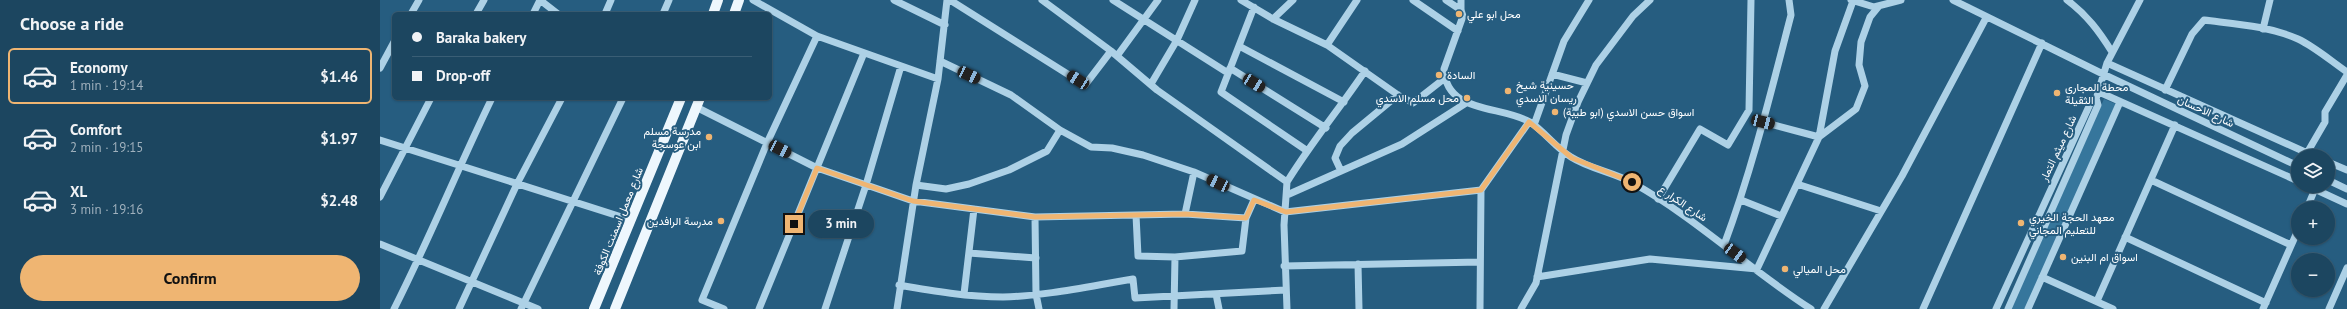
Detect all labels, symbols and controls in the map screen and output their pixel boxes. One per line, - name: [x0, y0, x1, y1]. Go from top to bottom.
- place label: محل ابو علي: [1467, 7, 1521, 24]
- marker: محل ابو علي: [1454, 9, 1464, 19]
- text: Choose a ride: [20, 12, 124, 35]
- text: Baraka bakery: [436, 28, 526, 47]
- icon: car: [22, 58, 58, 94]
- text: Economy: [70, 58, 128, 77]
- car: [956, 64, 982, 86]
- text: Drop-off: [436, 66, 490, 85]
- text: $1.46: [320, 67, 358, 86]
- car: [1065, 68, 1091, 92]
- place label: السادة: [1447, 68, 1475, 82]
- marker: السادة: [1434, 70, 1444, 80]
- car: [1241, 72, 1267, 94]
- text: 1 min · 19:14: [70, 77, 143, 94]
- place label: حسينية شيخ ريسان الاسدي: [1516, 78, 1577, 108]
- place label: محطة المجاري الثقيلة: [2065, 80, 2128, 107]
- marker: حسينية شيخ ريسان الاسدي: [1503, 86, 1513, 96]
- marker: محطة المجاري الثقيلة: [2052, 88, 2062, 98]
- place label: محل مسلم الاسدي: [1376, 91, 1459, 108]
- street label: شارع الاحسان: [2175, 92, 2237, 131]
- marker: محل مسلم الاسدي: [1462, 93, 1472, 103]
- place label: اسواق حسن الاسدي (ابو طيبة): [1563, 105, 1694, 122]
- marker: اسواق حسن الاسدي (ابو طيبة): [1550, 107, 1560, 117]
- street label: شارع ميثم التمار: [2036, 112, 2080, 185]
- car: [1750, 113, 1776, 131]
- icon: car: [22, 120, 58, 156]
- text: Comfort: [70, 120, 122, 139]
- place label: مدرسة مسلم ابن عوسجة: [643, 124, 701, 151]
- text: $1.97: [320, 129, 358, 148]
- marker: مدرسة مسلم ابن عوسجة: [704, 132, 714, 142]
- car: [767, 138, 793, 160]
- text: 2 min · 19:15: [70, 139, 143, 156]
- map controls: [2291, 149, 2335, 297]
- button: layers: [2291, 149, 2335, 193]
- street label: شارع معمل اسمنت الكوفة: [590, 165, 647, 277]
- car: [1205, 172, 1231, 194]
- route start: [1623, 173, 1641, 191]
- icon: car: [22, 182, 58, 218]
- text: XL: [70, 182, 87, 201]
- street label: شارع الكرار ع: [1655, 182, 1710, 225]
- text: $2.48: [320, 191, 358, 210]
- text: 3 min · 19:16: [70, 201, 143, 218]
- button: +: [2291, 201, 2335, 245]
- callout: 3 min: [808, 210, 874, 238]
- place label: معهد الحجة الخيري للتعليم المجاني: [2029, 210, 2115, 240]
- place label: مدرسة الرافدين: [647, 214, 713, 228]
- route end: [785, 215, 803, 233]
- text: 3 min: [825, 215, 857, 232]
- marker: مدرسة الرافدين: [716, 216, 726, 226]
- marker: معهد الحجة الخيري للتعليم المجاني: [2016, 218, 2026, 228]
- car: [1722, 241, 1748, 265]
- place label: اسواق ام البنين: [2071, 250, 2138, 265]
- marker: اسواق ام البنين: [2058, 252, 2068, 262]
- button: −: [2291, 253, 2335, 297]
- button: Confirm: [20, 255, 360, 301]
- place label: محل الميالي: [1793, 262, 1846, 279]
- marker: محل الميالي: [1780, 264, 1790, 274]

